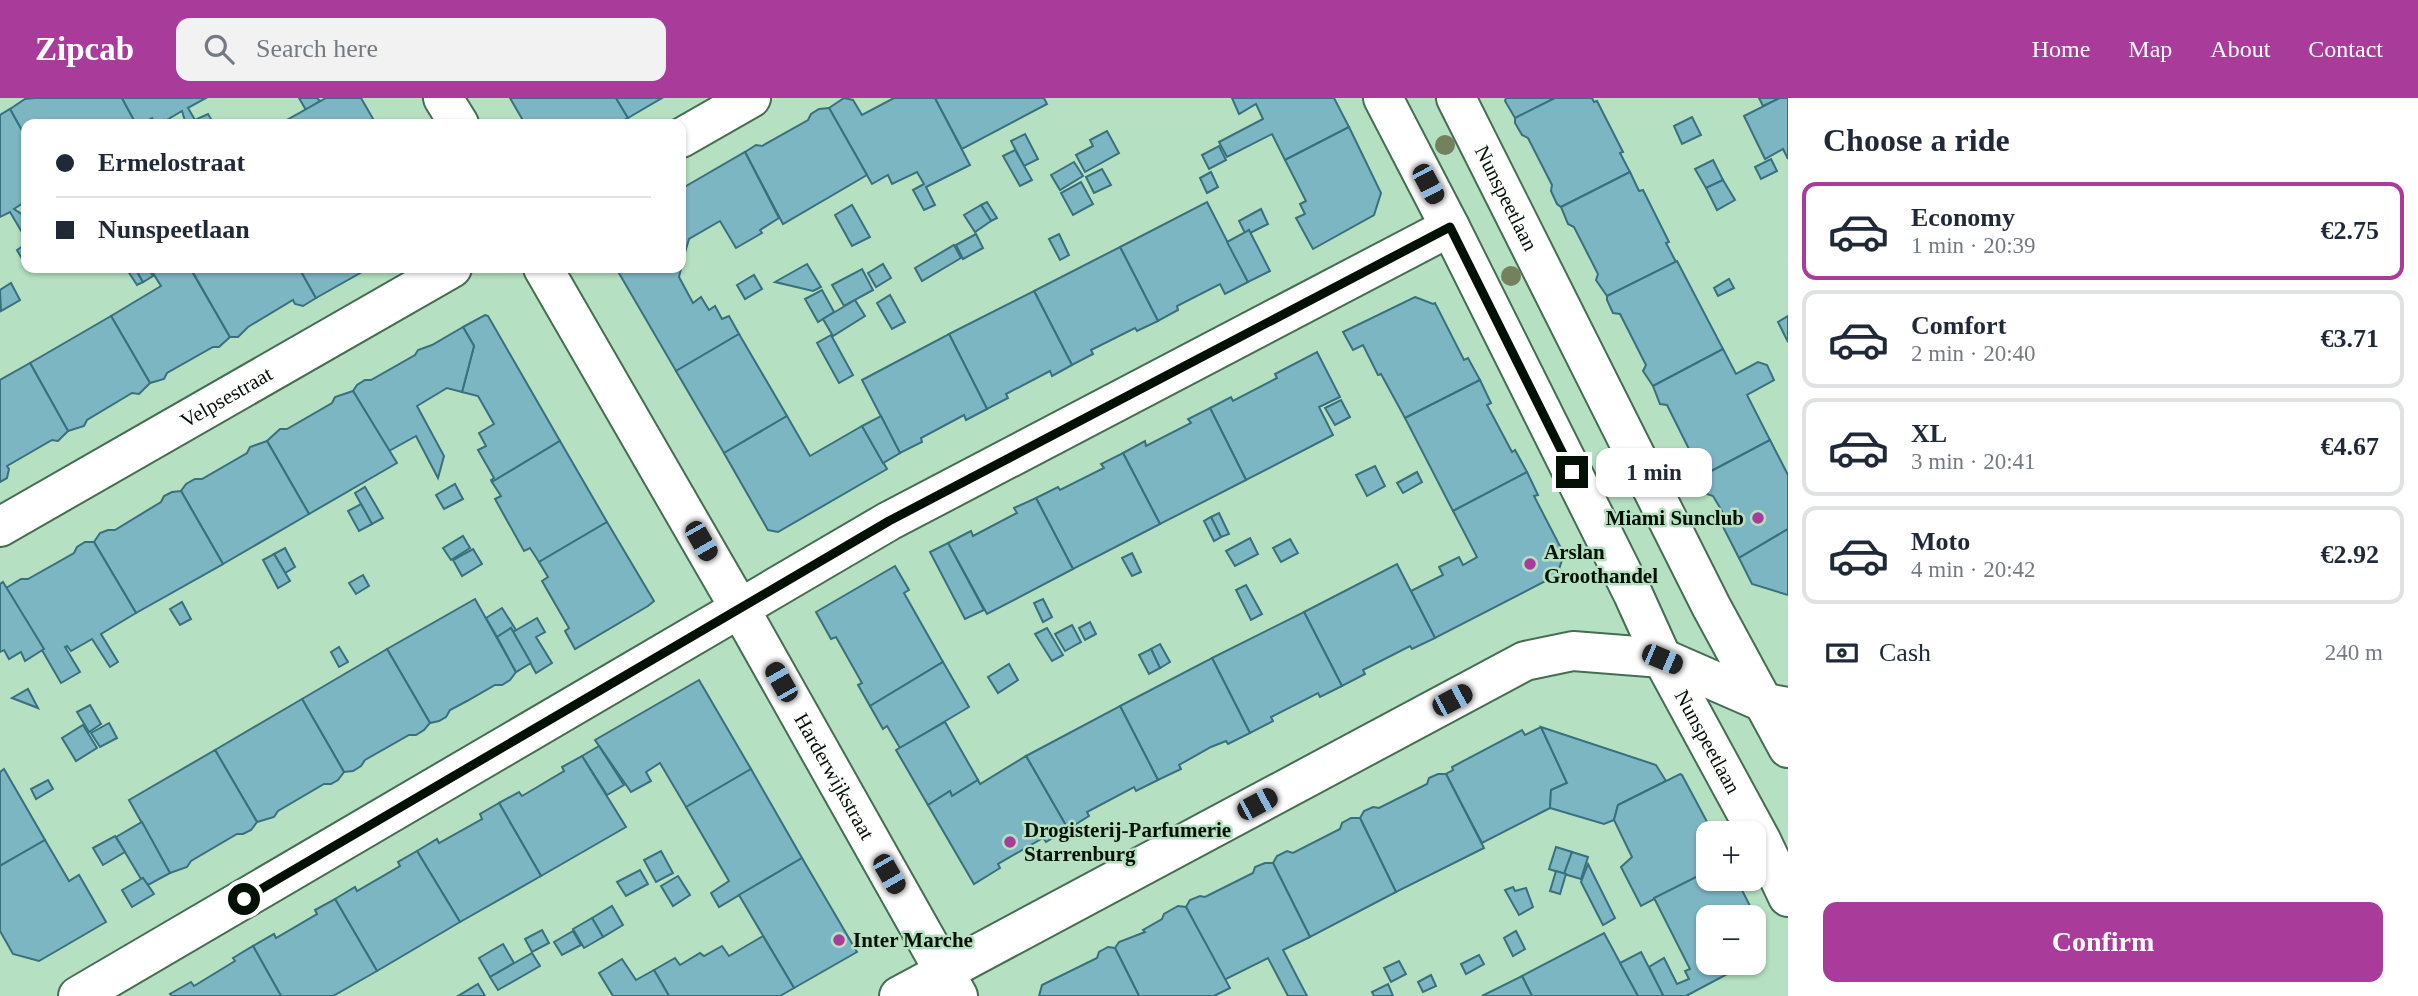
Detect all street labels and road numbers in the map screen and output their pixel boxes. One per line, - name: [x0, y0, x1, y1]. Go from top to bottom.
- street label: Nunspeetlaan: [1470, 142, 1543, 255]
- street label: Velpsestraat: [176, 362, 277, 433]
- street label: Nunspeetlaan: [1670, 686, 1746, 798]
- street label: Harderwijkstraat: [789, 709, 880, 844]

